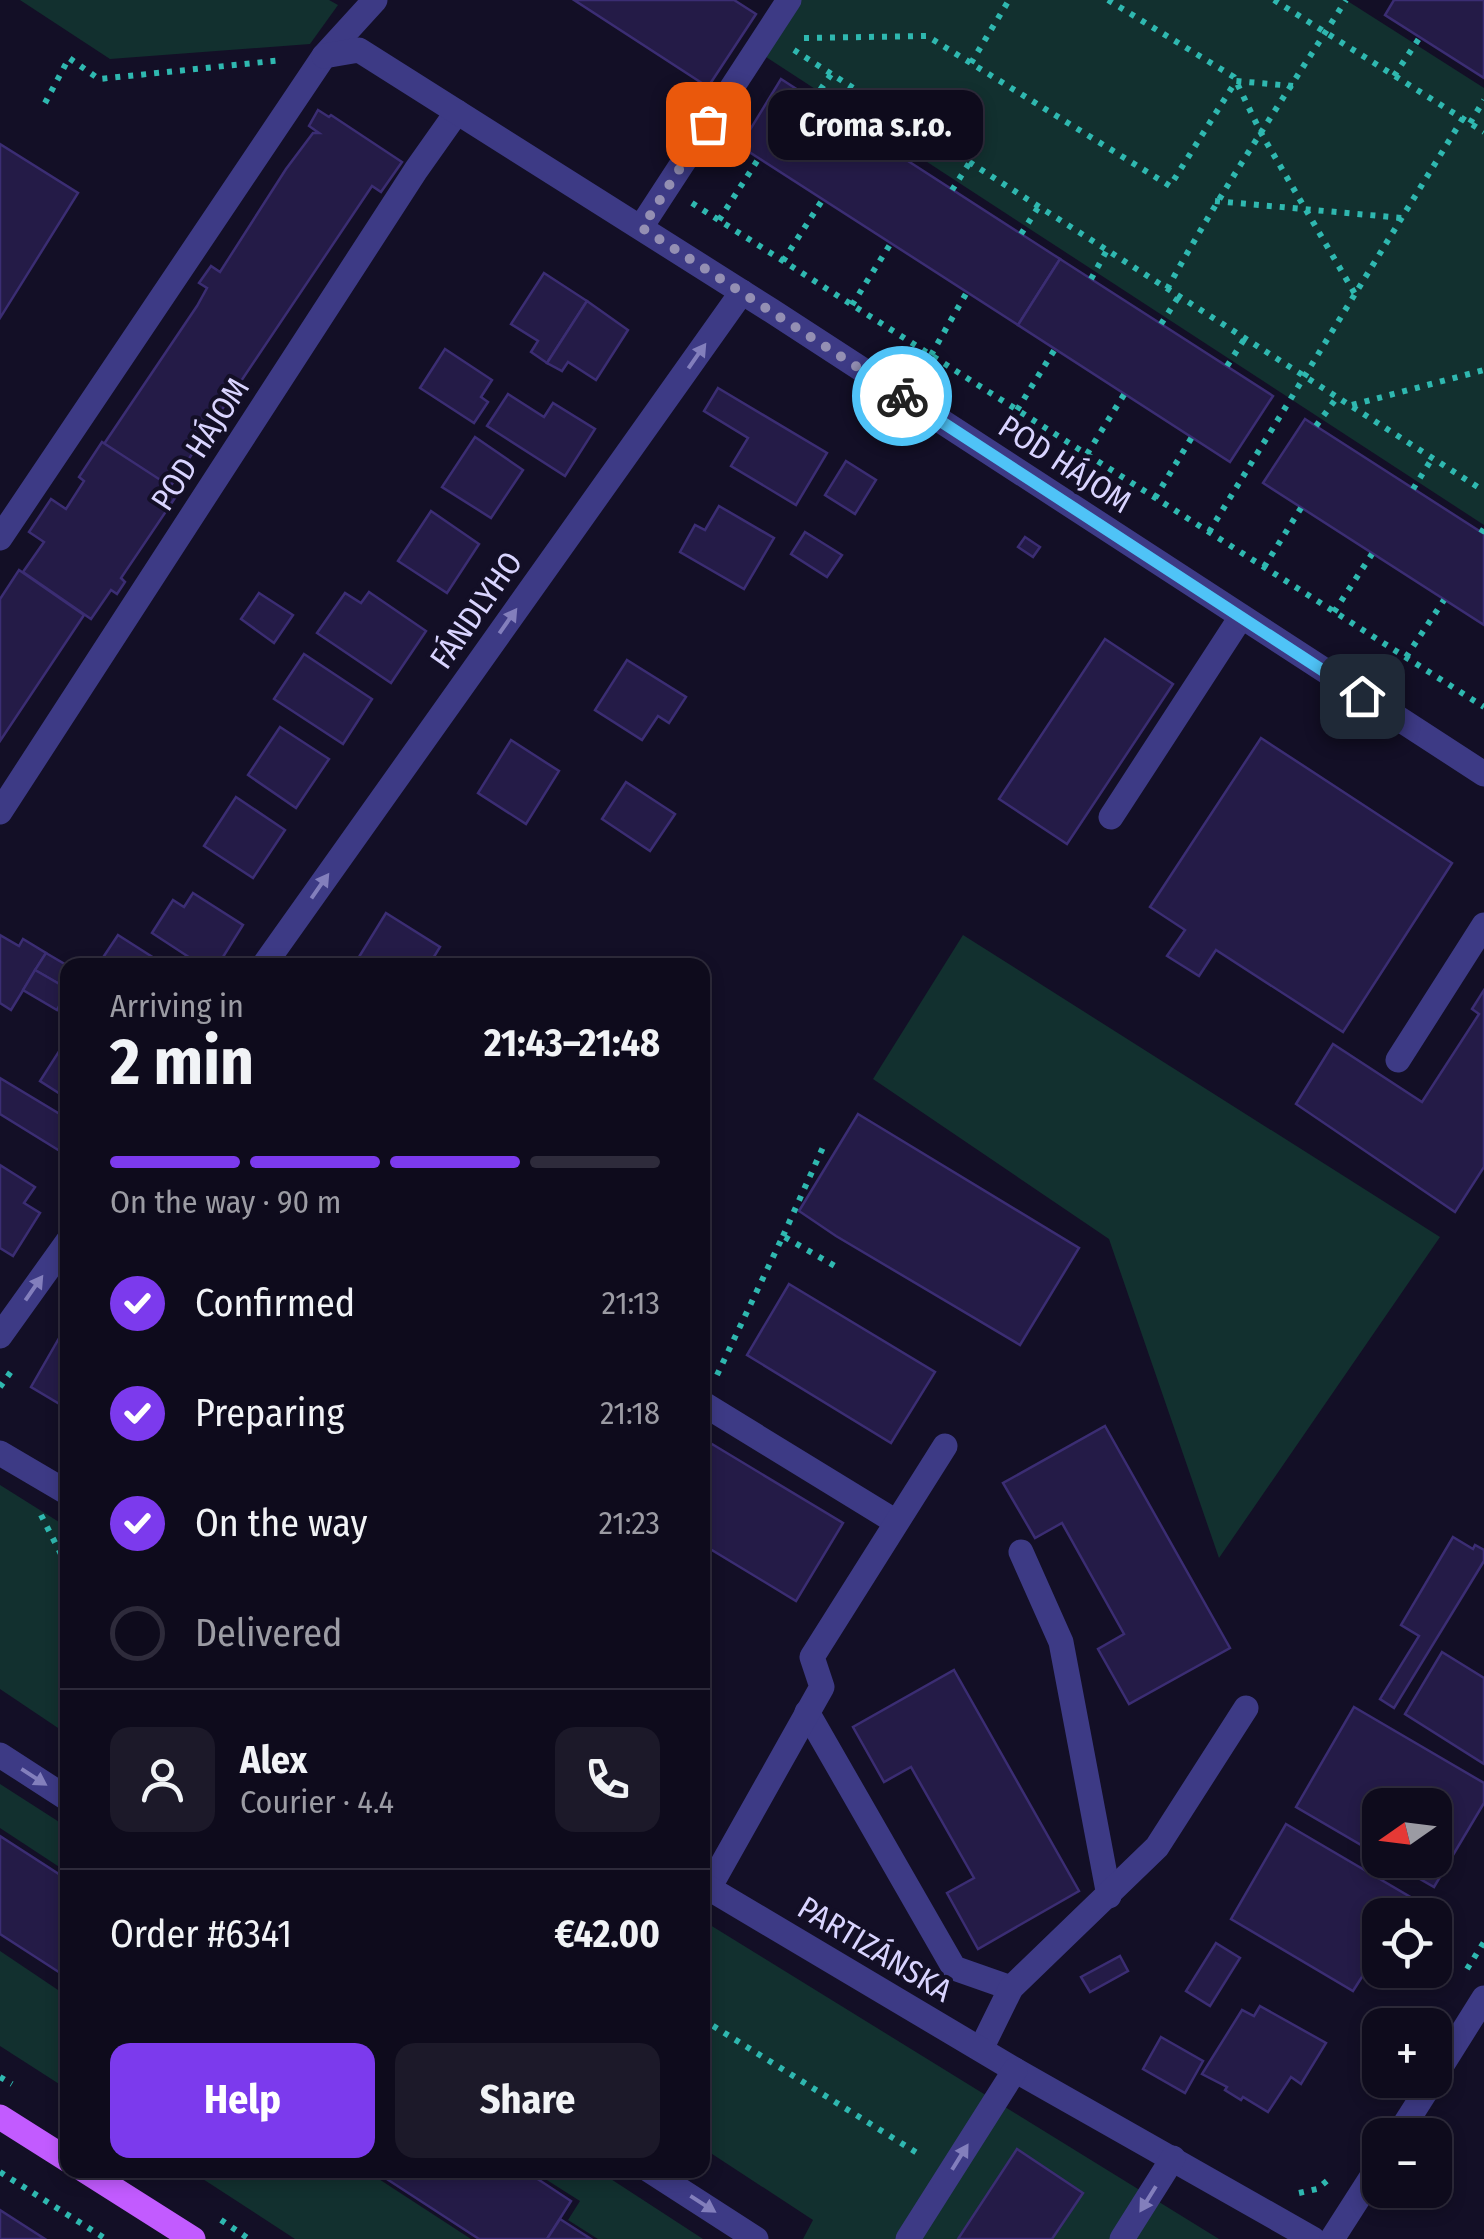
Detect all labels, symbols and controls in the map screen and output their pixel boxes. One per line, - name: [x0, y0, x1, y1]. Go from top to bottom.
- pin: [666, 82, 751, 167]
- callout: Croma s.r.o.: [768, 89, 983, 159]
- icon: bag: [681, 97, 736, 152]
- text: Croma s.r.o.: [799, 106, 952, 144]
- one-way arrow: [686, 342, 706, 369]
- courier: [852, 346, 952, 446]
- icon: bike: [875, 369, 930, 424]
- street label: POD HÁJOM: [143, 371, 257, 517]
- street label: POD HÁJOM: [992, 407, 1138, 521]
- street label: FÁNDLYHO: [422, 544, 530, 676]
- one-way arrow: [498, 607, 517, 634]
- pin: [1320, 654, 1405, 739]
- icon: home: [1335, 669, 1390, 724]
- one-way arrow: [310, 872, 329, 899]
- text: Arriving in: [110, 987, 244, 1025]
- text: 21:43–21:48: [484, 1020, 660, 1066]
- text: 2 min: [110, 1023, 254, 1101]
- text: On the way · 90 m: [110, 1183, 341, 1221]
- one-way arrow: [24, 1275, 43, 1302]
- icon: check: [110, 1276, 165, 1331]
- text: Confirmed: [195, 1280, 355, 1326]
- text: 21:13: [602, 1284, 660, 1322]
- icon: check: [110, 1386, 165, 1441]
- text: Preparing: [195, 1390, 344, 1436]
- text: 21:18: [600, 1394, 660, 1432]
- icon: check: [110, 1496, 165, 1551]
- text: On the way: [195, 1500, 367, 1546]
- text: 21:23: [599, 1504, 660, 1542]
- text: Delivered: [195, 1610, 342, 1656]
- button: person: [110, 1727, 215, 1832]
- button: phone: [555, 1727, 660, 1832]
- text: Alex: [240, 1737, 307, 1783]
- one-way arrow: [20, 1767, 47, 1785]
- text: Courier · 4.4: [240, 1783, 394, 1821]
- north arrow: [1362, 1788, 1452, 1878]
- map controls: [1362, 1788, 1452, 2208]
- street label: PARTIZÁNSKA: [791, 1888, 959, 2010]
- button: locate: [1362, 1898, 1452, 1988]
- text: Order #6341: [110, 1911, 292, 1957]
- text: €42.00: [554, 1911, 660, 1957]
- button: +: [1362, 2008, 1452, 2098]
- button: Help: [110, 2043, 375, 2158]
- button: Share: [395, 2043, 660, 2158]
- button: −: [1362, 2118, 1452, 2208]
- one-way arrow: [951, 2143, 969, 2170]
- one-way arrow: [1140, 2185, 1157, 2213]
- one-way arrow: [689, 2195, 716, 2213]

